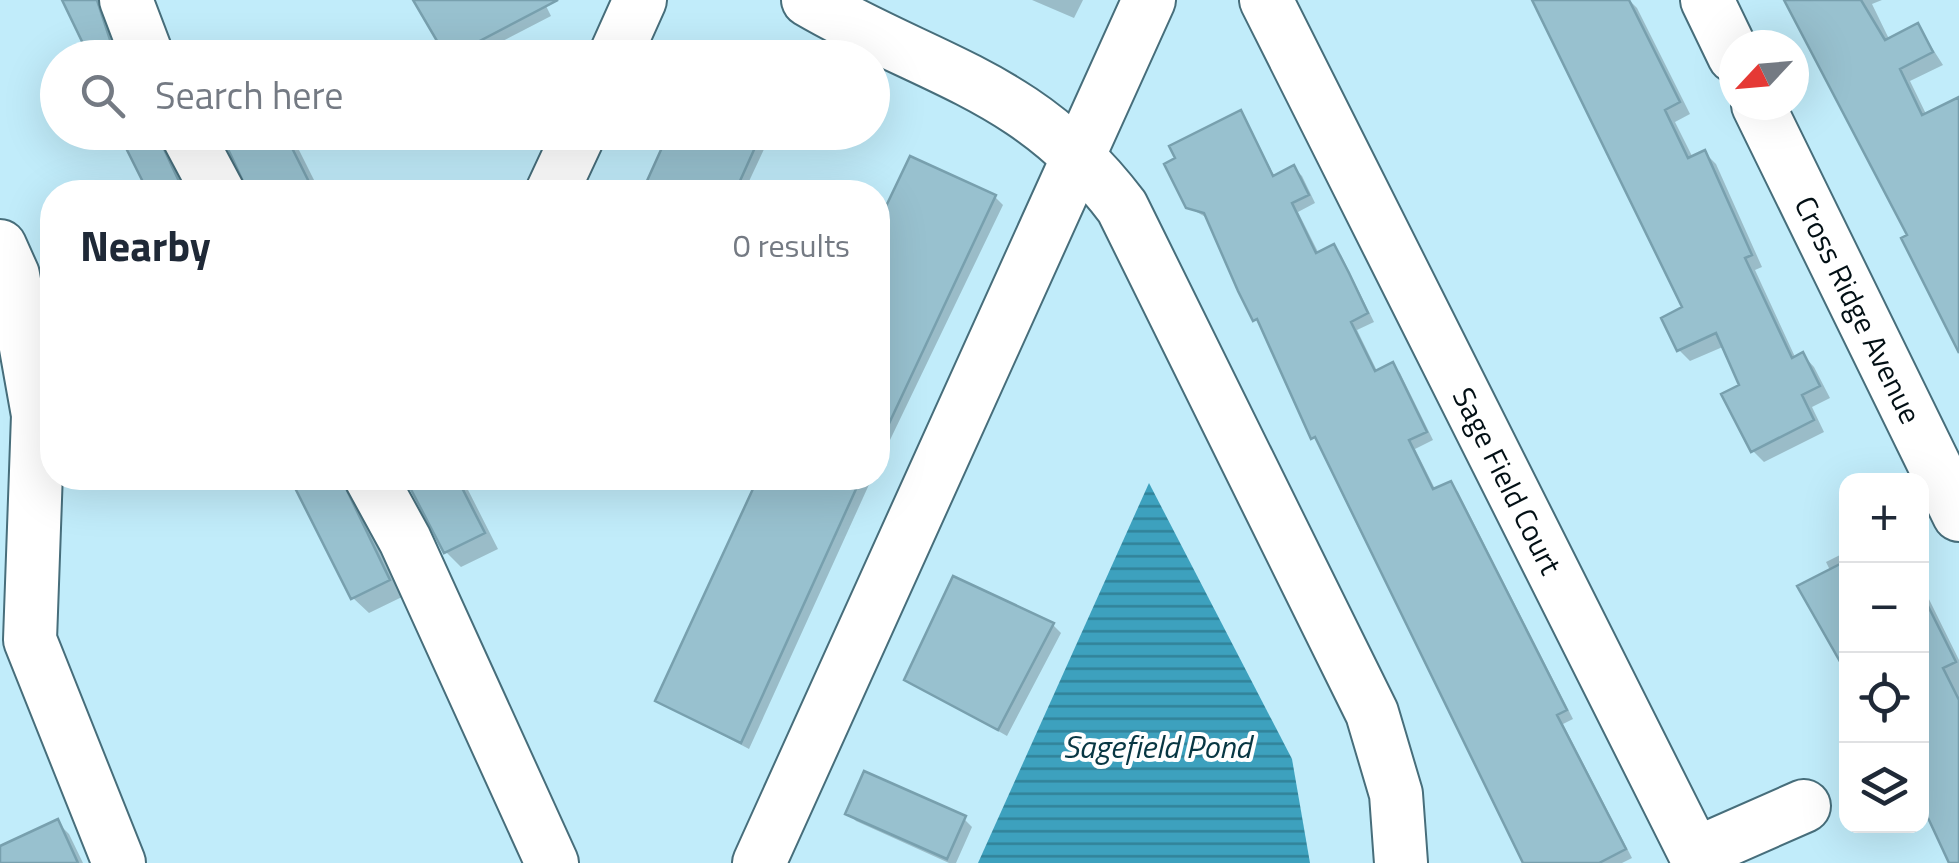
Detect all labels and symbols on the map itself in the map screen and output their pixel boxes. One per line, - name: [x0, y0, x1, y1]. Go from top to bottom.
- north arrow: [1719, 30, 1809, 120]
- street label: Cross Ridge Avenue: [1783, 188, 1934, 431]
- street label: Sage Field Court: [1441, 379, 1574, 583]
- water label: Sagefield Pond: [1063, 722, 1255, 770]

